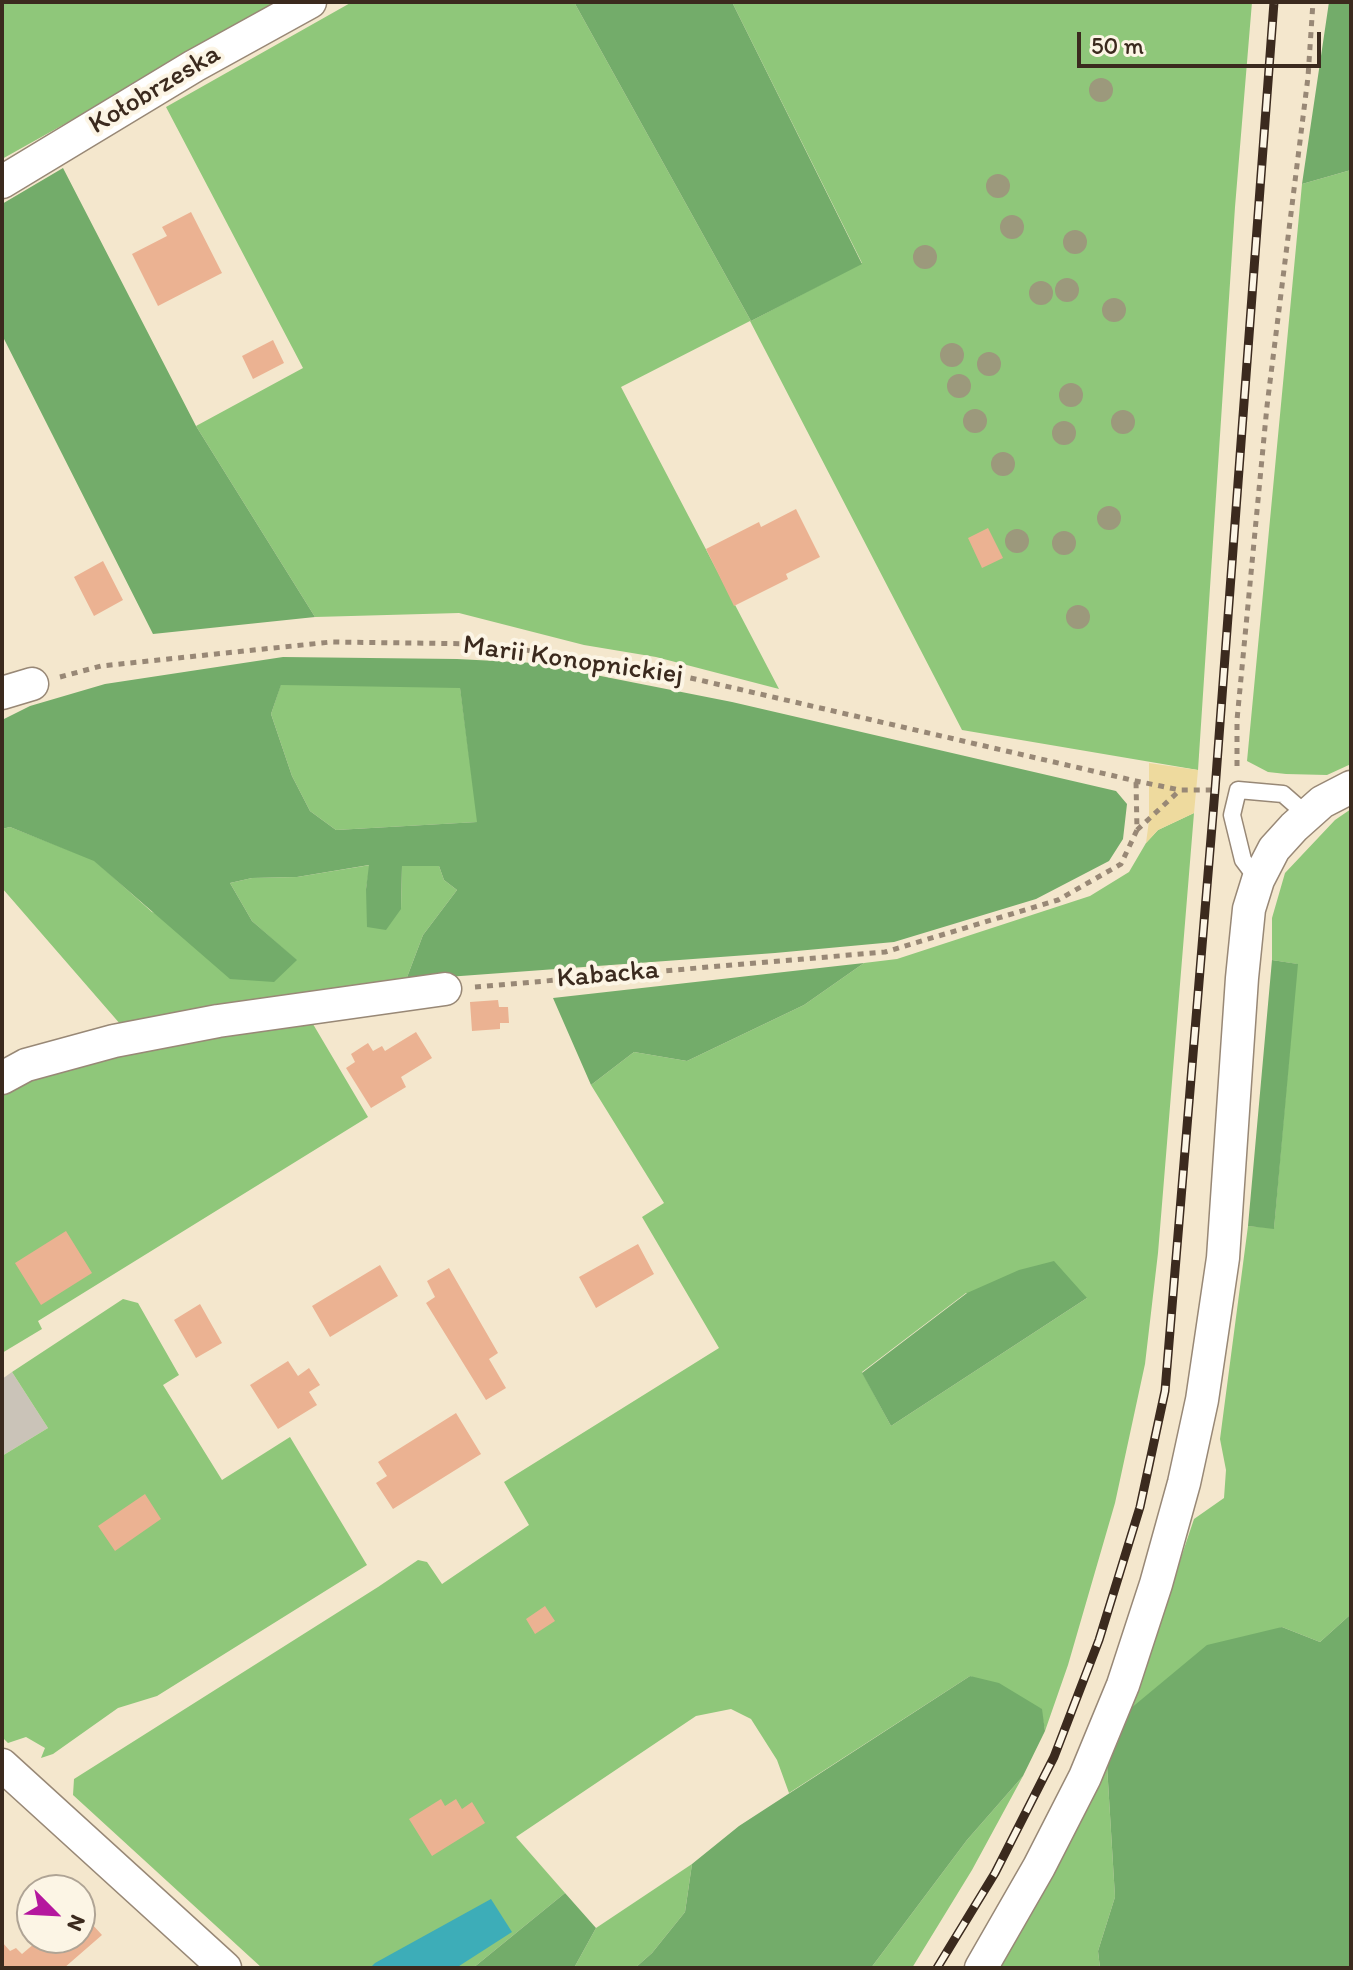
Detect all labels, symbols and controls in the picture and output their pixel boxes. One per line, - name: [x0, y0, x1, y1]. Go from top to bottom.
- scale bar: [1081, 16, 1325, 66]
- text: 50 m: [1091, 31, 1144, 60]
- street label: Kołobrzeska: [83, 38, 227, 142]
- street label: Marii Konopnickiej: [461, 629, 685, 693]
- street label: Kabacka: [555, 954, 661, 996]
- north arrow: [16, 1874, 96, 1954]
- text: N: [61, 1911, 92, 1935]

